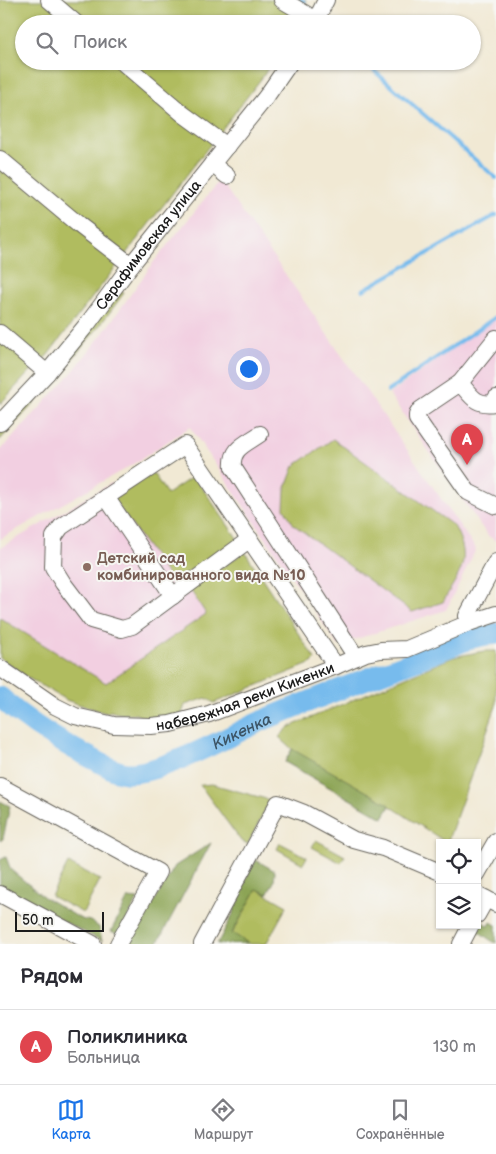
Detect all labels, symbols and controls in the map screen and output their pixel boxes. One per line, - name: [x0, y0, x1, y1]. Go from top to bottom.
- search box: [15, 15, 481, 70]
- icon: search: [33, 29, 61, 57]
- text: Поиск: [73, 31, 127, 54]
- street label: Серафимовская улица: [92, 176, 206, 314]
- your location: [236, 356, 262, 382]
- pin: A: [451, 424, 483, 465]
- place label: Детский сад комбинированного вида №10: [97, 549, 306, 585]
- marker: Детский сад комбинированного вида №10: [81, 561, 93, 573]
- street label: набережная реки Кикенки: [155, 659, 337, 735]
- water label: Кикенка: [209, 710, 275, 755]
- map controls: [436, 839, 481, 929]
- button: locate: [436, 839, 481, 884]
- button: layers: [436, 884, 481, 929]
- scale bar: [15, 909, 104, 932]
- text: 50 m: [22, 912, 54, 929]
- text: Рядом: [20, 964, 83, 989]
- text: Поликлиника: [67, 1026, 187, 1049]
- text: A: [31, 1038, 41, 1057]
- text: 130 m: [433, 1038, 476, 1057]
- text: Больница: [67, 1049, 140, 1068]
- tab: Карта: [51, 1096, 91, 1143]
- tab: Маршрут: [194, 1096, 253, 1143]
- tab: Сохранённые: [356, 1096, 445, 1143]

